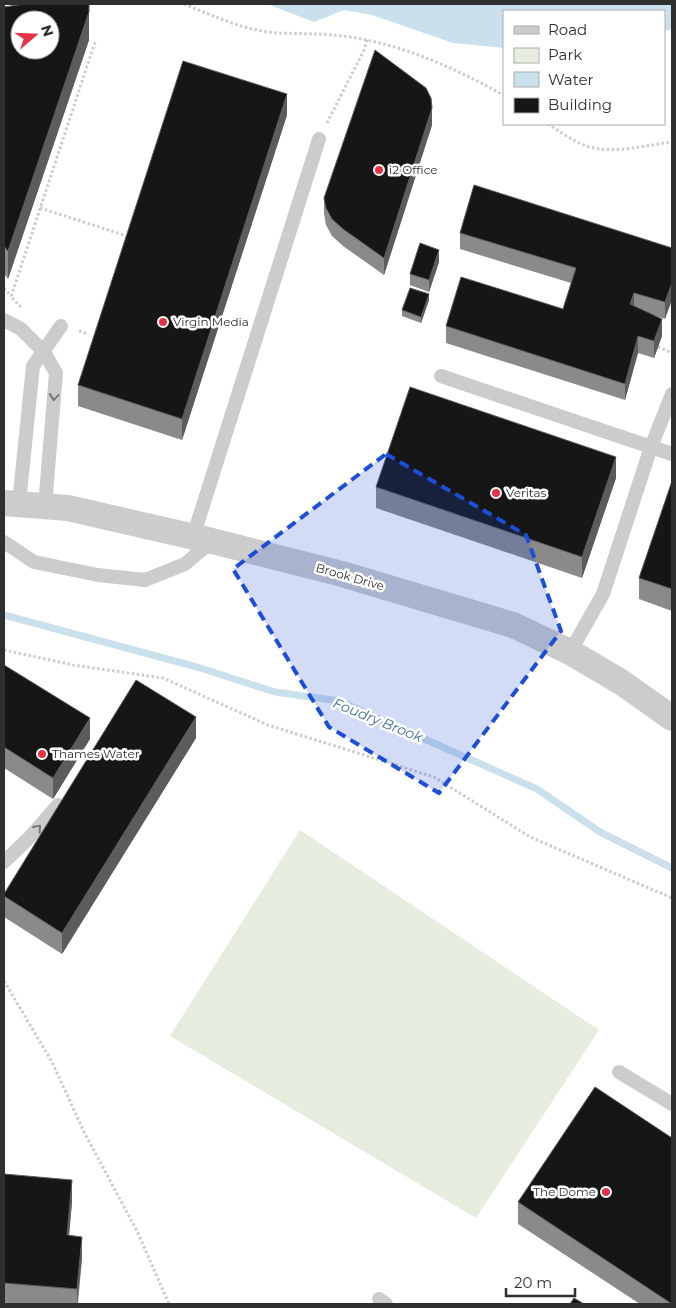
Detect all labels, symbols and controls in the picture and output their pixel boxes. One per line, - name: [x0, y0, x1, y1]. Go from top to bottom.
- north arrow: [10, 10, 60, 60]
- legend: [503, 10, 666, 125]
- text: Road: [548, 20, 587, 39]
- text: N: [37, 22, 58, 39]
- text: Park: [548, 45, 582, 64]
- text: Water: [548, 70, 594, 89]
- text: Building: [548, 95, 612, 114]
- place label: i2 Office: [389, 162, 438, 177]
- marker: i2 Office: [373, 164, 385, 176]
- place label: Virgin Media: [173, 314, 249, 329]
- marker: Virgin Media: [157, 316, 169, 328]
- one-way arrow: [49, 393, 60, 401]
- place label: Veritas: [506, 485, 547, 500]
- marker: Veritas: [490, 487, 502, 499]
- street label: Brook Drive: [314, 560, 386, 593]
- water label: Foudry Brook: [331, 694, 426, 746]
- place label: Thames Water: [52, 746, 140, 761]
- marker: Thames Water: [36, 748, 48, 760]
- one-way arrow: [32, 824, 41, 833]
- place label: The Dome: [533, 1184, 596, 1199]
- marker: The Dome: [600, 1186, 612, 1198]
- scale bar: [506, 1266, 575, 1298]
- text: 20 m: [514, 1273, 552, 1292]

